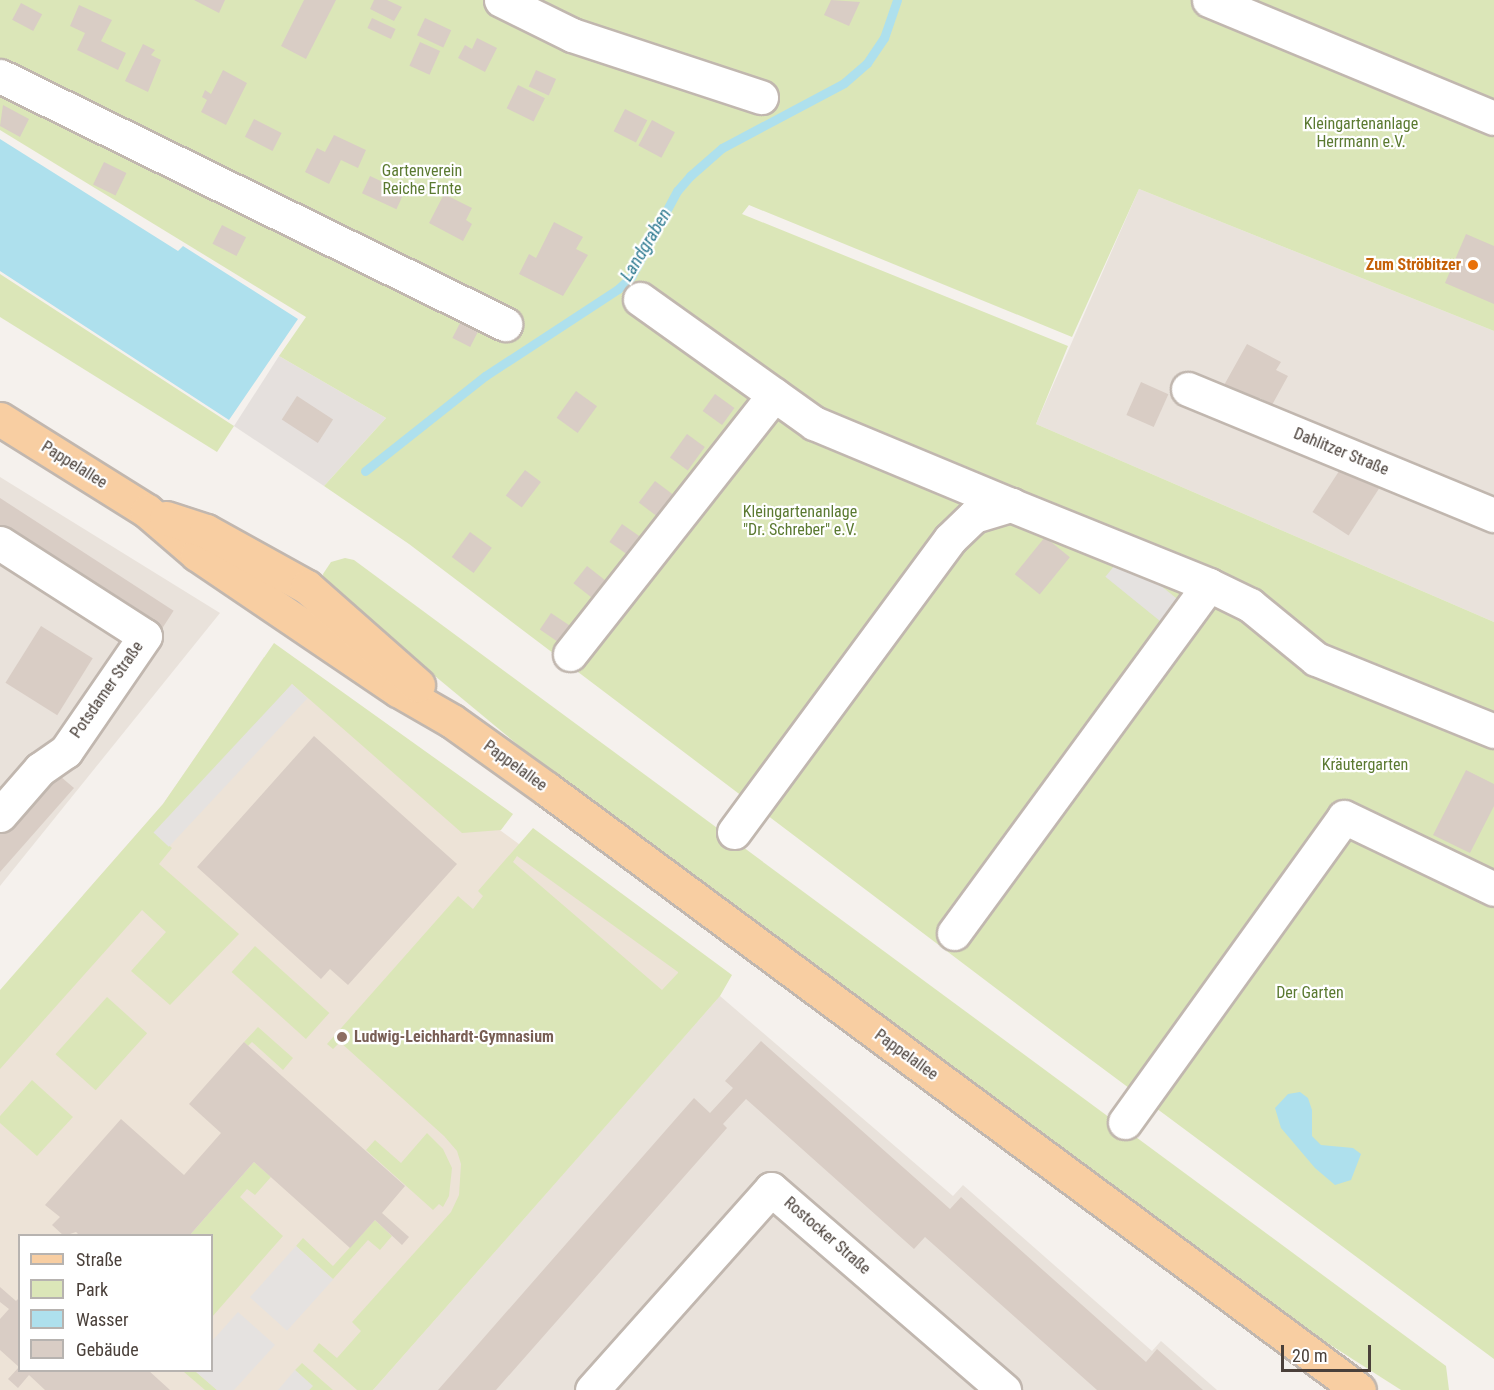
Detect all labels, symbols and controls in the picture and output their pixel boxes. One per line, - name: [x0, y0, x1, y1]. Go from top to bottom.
- park label: Kleingartenanlage Herrmann e.V.: [1304, 114, 1418, 152]
- park label: Gartenverein Reiche Ernte: [382, 161, 462, 199]
- water label: Landgraben: [616, 205, 676, 285]
- place label: Zum Ströbitzer: [1366, 255, 1461, 275]
- marker: Zum Ströbitzer: [1466, 258, 1480, 272]
- street label: Dahlitzer Straße: [1291, 424, 1391, 480]
- street label: Pappelallee: [38, 437, 110, 493]
- park label: Kleingartenanlage "Dr. Schreber" e.V.: [743, 502, 857, 540]
- street label: Potsdamer Straße: [67, 638, 147, 742]
- street label: Pappelallee: [480, 737, 550, 795]
- park label: Kräutergarten: [1322, 755, 1408, 775]
- park label: Der Garten: [1276, 983, 1344, 1003]
- street label: Pappelallee: [871, 1026, 941, 1084]
- place label: Ludwig-Leichhardt-Gymnasium: [354, 1027, 554, 1047]
- marker: Ludwig-Leichhardt-Gymnasium: [335, 1030, 349, 1044]
- street label: Rostocker Straße: [780, 1193, 874, 1279]
- legend: [18, 1234, 213, 1372]
- text: Straße: [76, 1249, 122, 1270]
- text: Park: [76, 1279, 108, 1300]
- text: Wasser: [76, 1309, 128, 1330]
- scale bar: [1284, 1333, 1374, 1371]
- text: Gebäude: [76, 1339, 139, 1360]
- text: 20 m: [1292, 1345, 1327, 1366]

